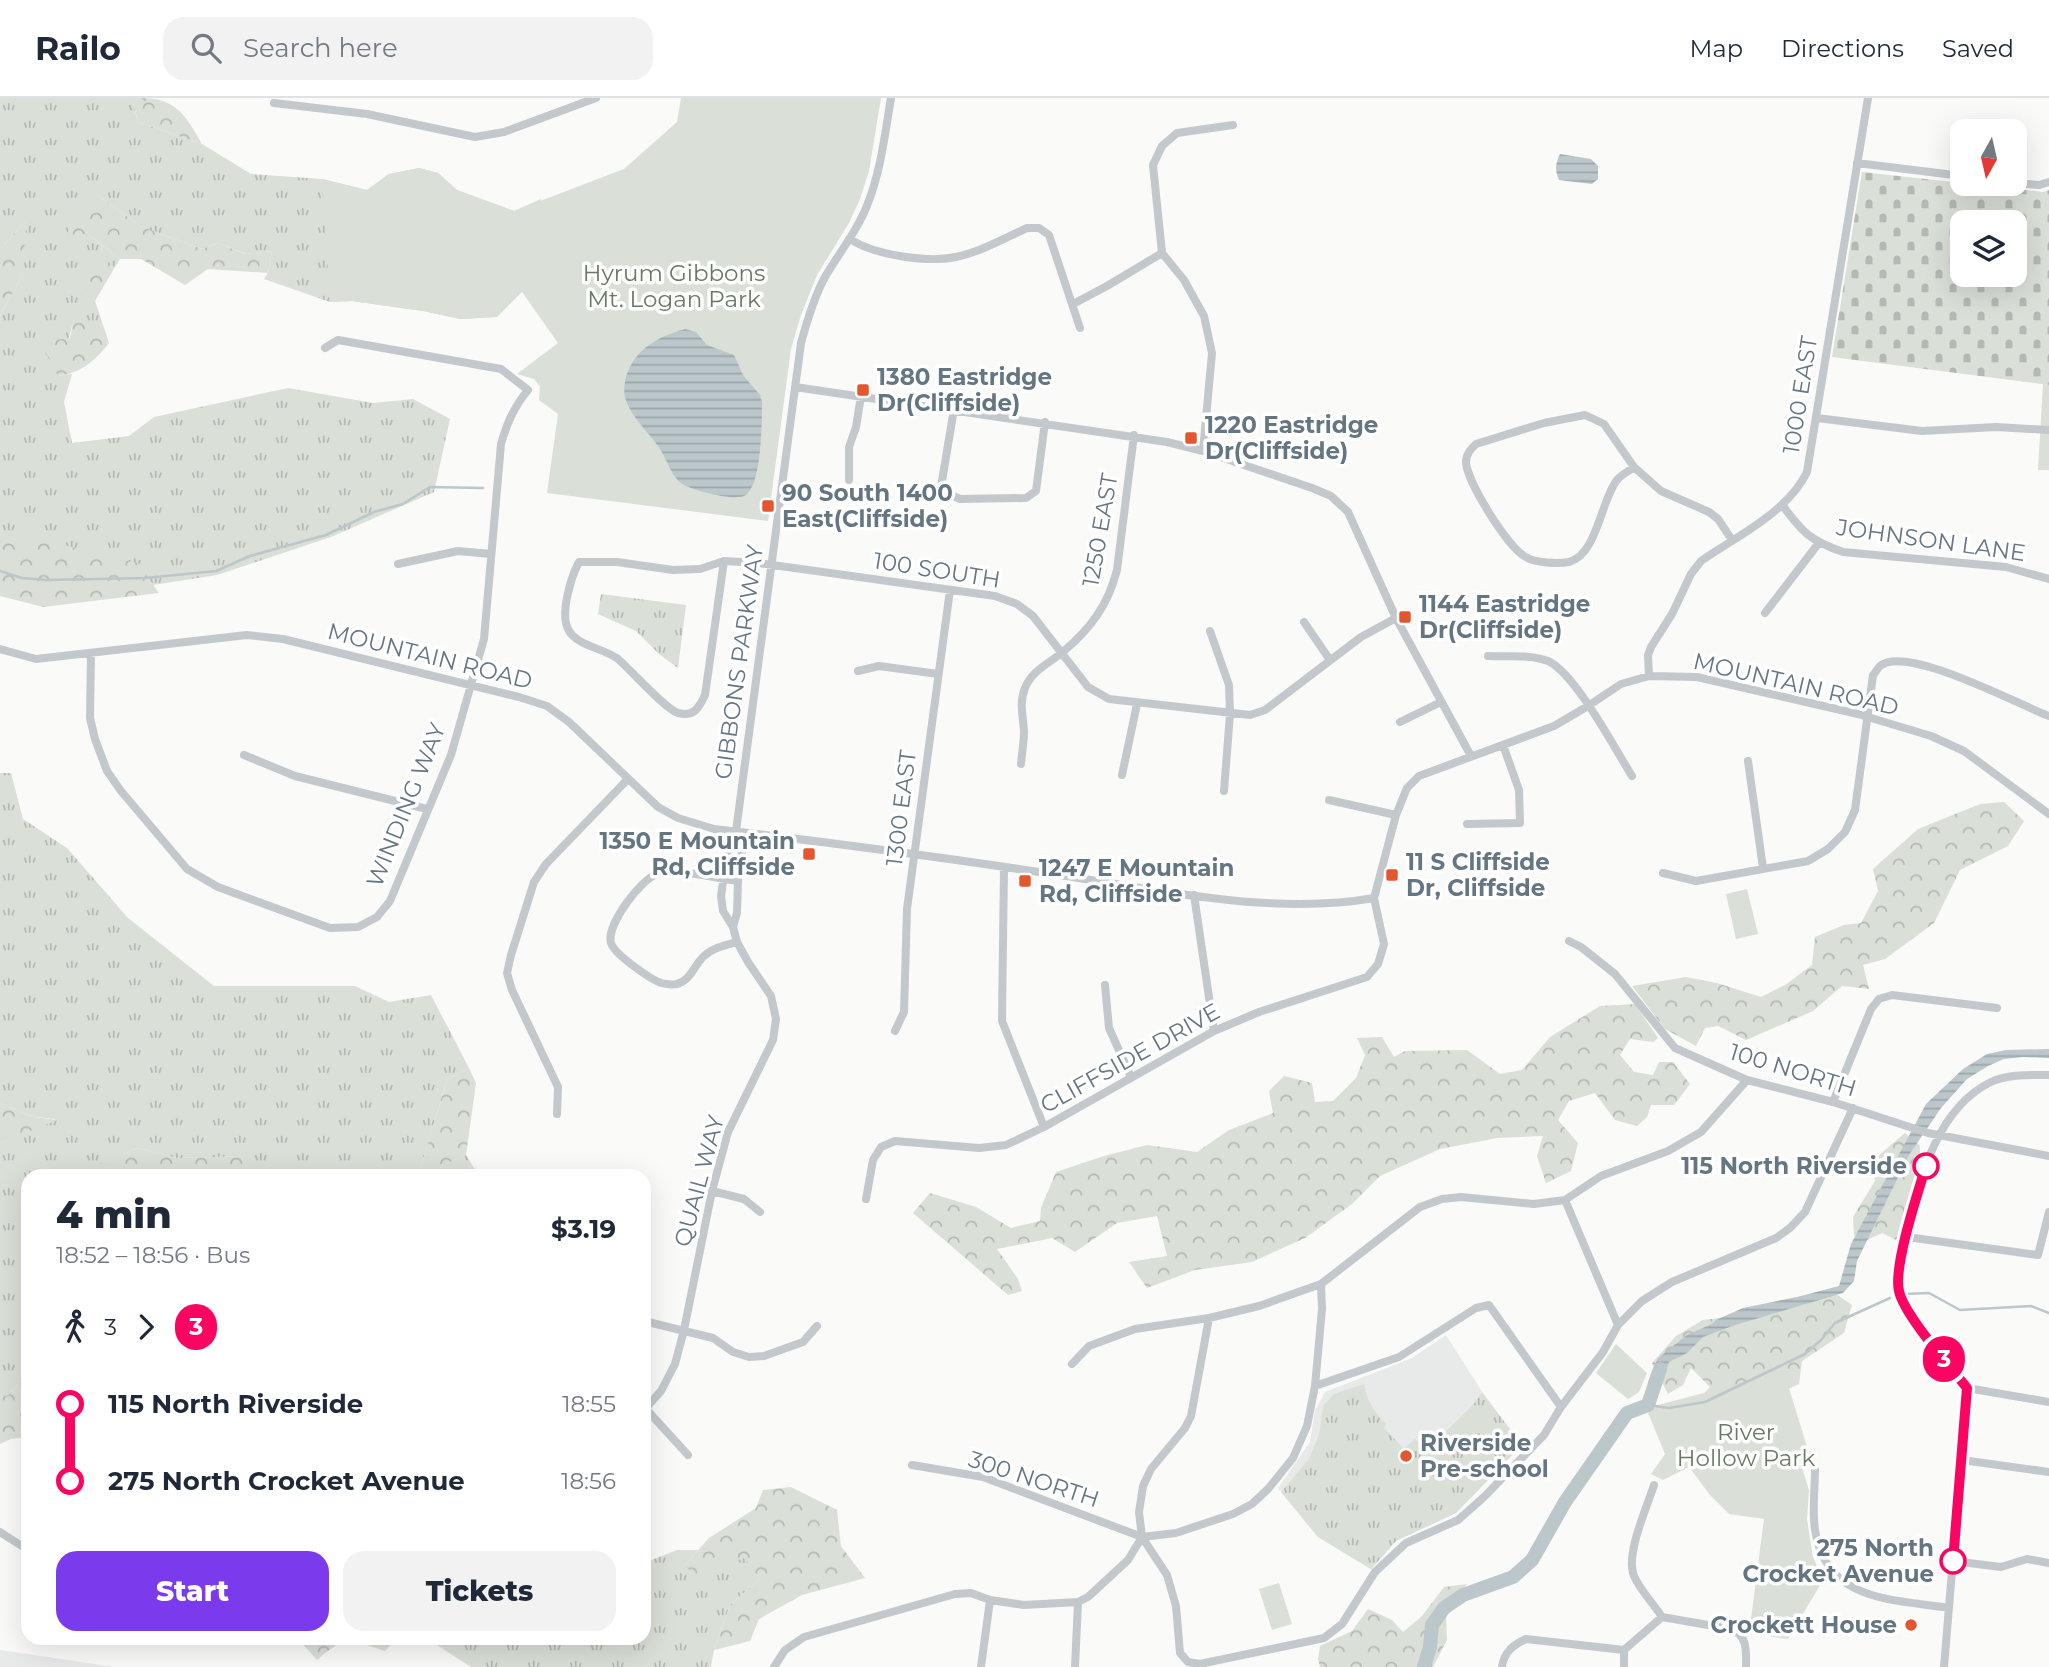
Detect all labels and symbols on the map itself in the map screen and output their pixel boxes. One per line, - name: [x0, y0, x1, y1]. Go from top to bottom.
- north arrow: [1950, 119, 2026, 196]
- park label: Hyrum Gibbons Mt. Logan Park: [583, 259, 765, 313]
- street label: 1000 EAST: [1777, 333, 1823, 456]
- place label: 1380 Eastridge Dr(Cliffside): [877, 363, 1052, 417]
- marker: 1380 Eastridge Dr(Cliffside): [855, 382, 871, 398]
- place label: 1220 Eastridge Dr(Cliffside): [1205, 411, 1378, 465]
- marker: 1220 Eastridge Dr(Cliffside): [1183, 430, 1199, 446]
- street label: 1250 EAST: [1076, 470, 1124, 589]
- place label: 90 South 1400 East(Cliffside): [782, 479, 953, 533]
- marker: 90 South 1400 East(Cliffside): [760, 498, 776, 514]
- street label: JOHNSON LANE: [1834, 513, 2027, 567]
- street label: GIBBONS PARKWAY: [709, 543, 769, 781]
- street label: 100 SOUTH: [872, 546, 1002, 594]
- place label: 1144 Eastridge Dr(Cliffside): [1419, 590, 1590, 644]
- marker: 1144 Eastridge Dr(Cliffside): [1397, 609, 1413, 625]
- street label: MOUNTAIN ROAD: [325, 617, 535, 695]
- street label: MOUNTAIN ROAD: [1691, 647, 1901, 721]
- street label: WINDING WAY: [360, 719, 452, 891]
- street label: 1300 EAST: [880, 748, 922, 868]
- place label: 1350 E Mountain Rd, Cliffside: [600, 827, 795, 881]
- marker: 1350 E Mountain Rd, Cliffside: [801, 846, 817, 862]
- place label: 11 S Cliffside Dr, Cliffside: [1406, 848, 1550, 902]
- place label: 1247 E Mountain Rd, Cliffside: [1039, 854, 1234, 908]
- marker: 11 S Cliffside Dr, Cliffside: [1384, 867, 1400, 883]
- marker: 1247 E Mountain Rd, Cliffside: [1017, 873, 1033, 889]
- street label: CLIFFSIDE DRIVE: [1035, 997, 1225, 1119]
- street label: 100 NORTH: [1726, 1037, 1860, 1103]
- street label: QUAIL WAY: [668, 1112, 730, 1250]
- place label: 115 North Riverside: [1681, 1152, 1907, 1180]
- marker: 115 North Riverside: [1913, 1153, 1939, 1179]
- line badge: 3: [1921, 1336, 1967, 1382]
- park label: River Hollow Park: [1677, 1418, 1815, 1472]
- place label: Riverside Pre-school: [1420, 1429, 1549, 1483]
- street label: 300 NORTH: [965, 1445, 1103, 1513]
- marker: Riverside Pre-school: [1398, 1448, 1414, 1464]
- place label: 275 North Crocket Avenue: [1742, 1534, 1934, 1588]
- marker: 275 North Crocket Avenue: [1940, 1548, 1966, 1574]
- place label: Crockett House: [1711, 1611, 1897, 1639]
- marker: Crockett House: [1903, 1617, 1919, 1633]

